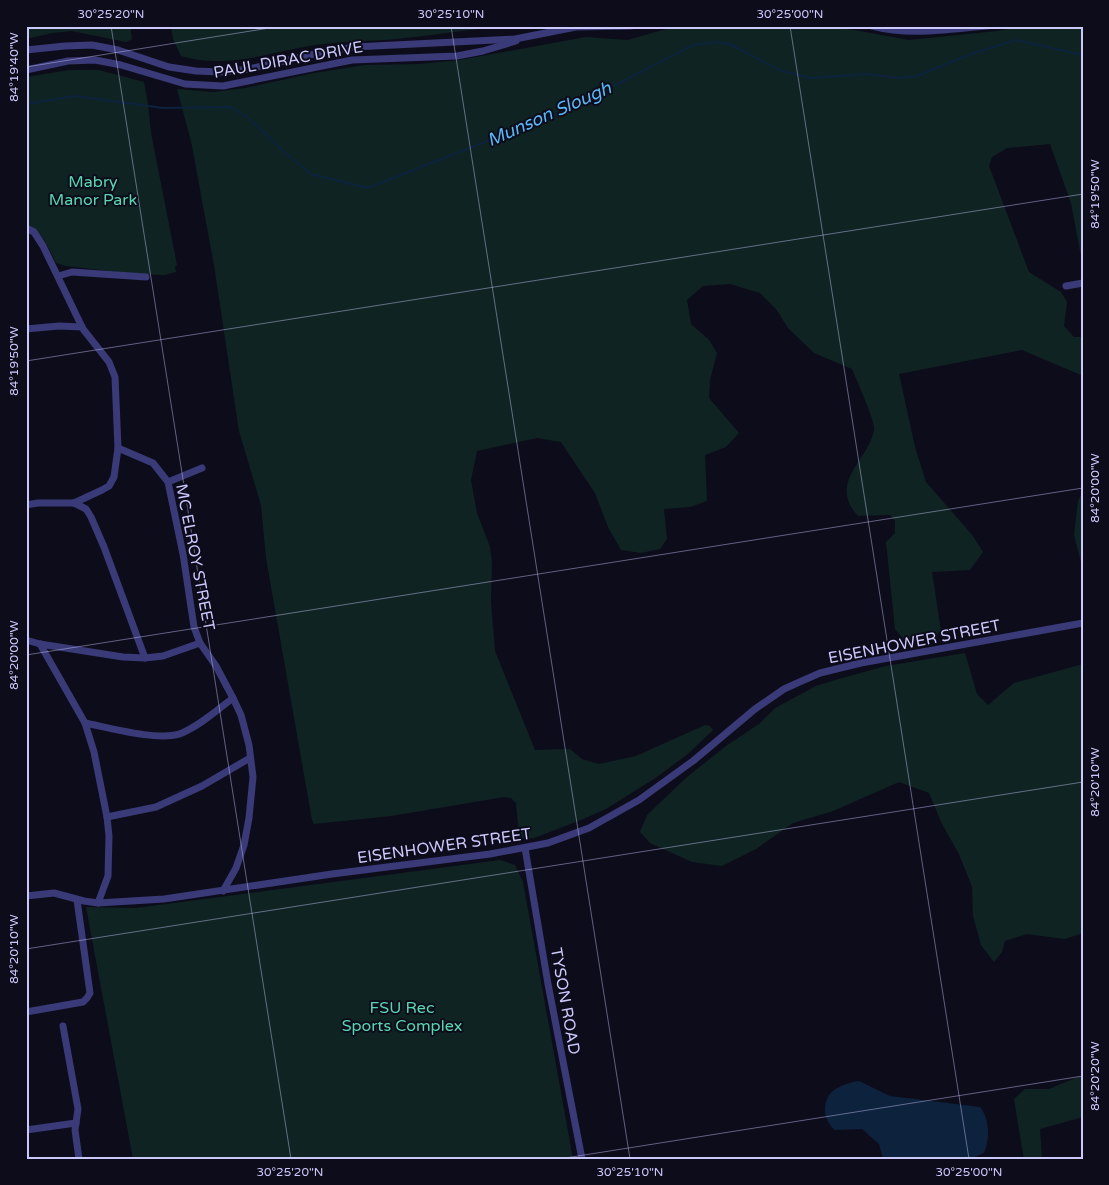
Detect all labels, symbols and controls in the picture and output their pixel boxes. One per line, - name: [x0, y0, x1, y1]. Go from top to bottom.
- text: 30°25'20"N: [78, 7, 145, 21]
- text: 30°25'10"N: [418, 7, 485, 21]
- text: 30°25'00"N: [757, 7, 824, 21]
- text: 84°19'40"W: [7, 32, 21, 102]
- street label: PAUL DIRAC DRIVE: [212, 37, 364, 83]
- water label: Munson Slough: [483, 76, 616, 151]
- text: 84°19'50"W: [1088, 159, 1102, 229]
- park label: Mabry Manor Park: [49, 172, 137, 210]
- text: 84°19'50"W: [7, 326, 21, 396]
- text: 84°20'00"W: [1088, 453, 1102, 523]
- street label: MC ELROY STREET: [171, 482, 219, 632]
- street label: EISENHOWER STREET: [826, 615, 1002, 669]
- text: 84°20'00"W: [7, 620, 21, 690]
- text: 84°20'10"W: [1088, 747, 1102, 817]
- street label: EISENHOWER STREET: [356, 824, 533, 868]
- text: 84°20'10"W: [7, 914, 21, 984]
- street label: TYSON ROAD: [546, 946, 584, 1056]
- park label: FSU Rec Sports Complex: [342, 998, 462, 1036]
- text: 84°20'20"W: [1088, 1041, 1102, 1111]
- text: 30°25'20"N: [257, 1165, 324, 1179]
- text: 30°25'10"N: [597, 1165, 664, 1179]
- text: 30°25'00"N: [936, 1165, 1003, 1179]

